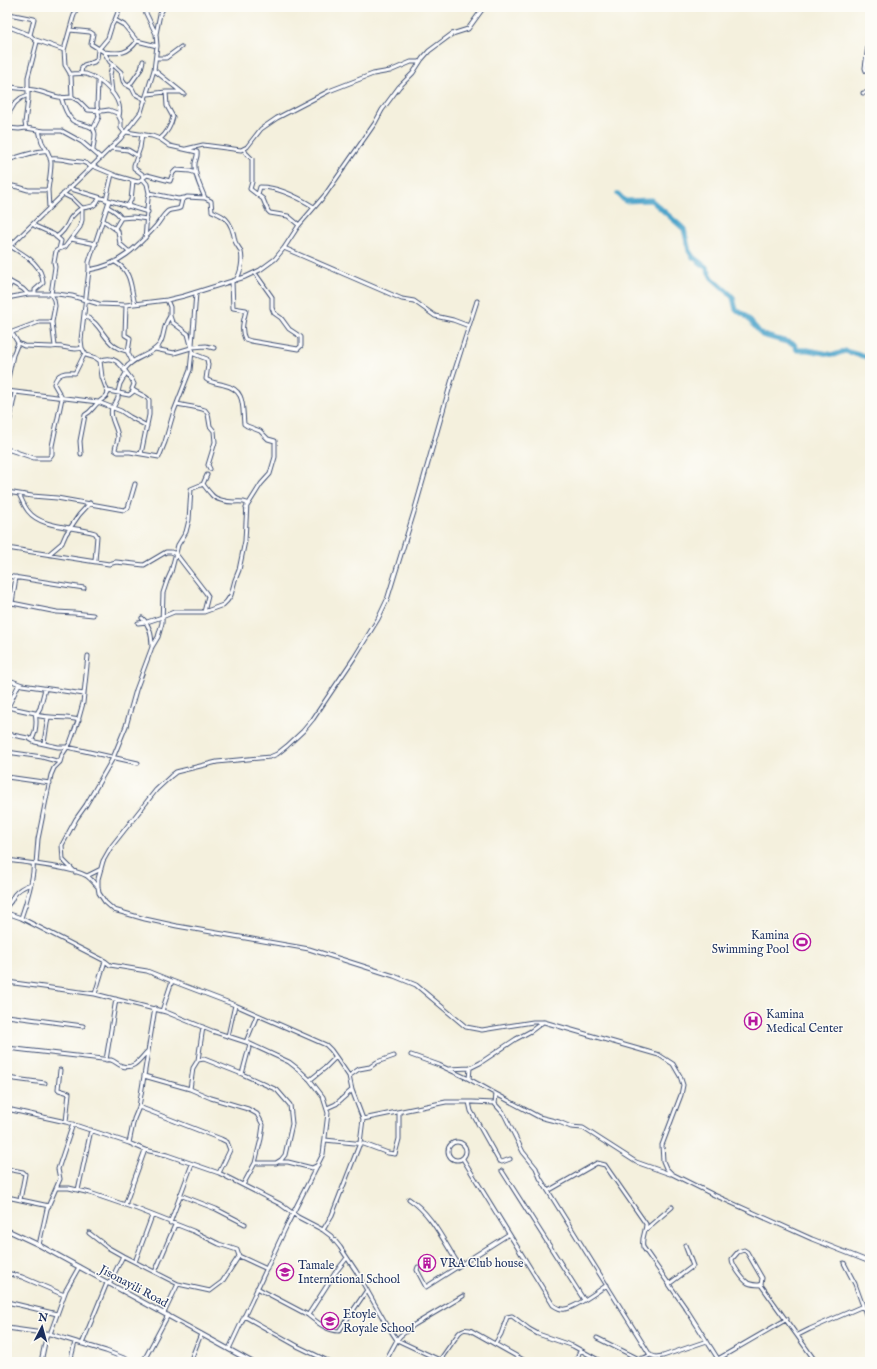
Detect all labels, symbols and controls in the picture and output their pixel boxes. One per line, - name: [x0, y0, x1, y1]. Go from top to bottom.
- place label: Kamina Swimming Pool: [712, 928, 790, 957]
- sports icon: Kamina Swimming Pool: [792, 932, 812, 952]
- place label: Kamina Medical Center: [766, 1007, 844, 1036]
- hospital icon: Kamina Medical Center: [743, 1011, 763, 1031]
- building icon: VRA Club house: [417, 1253, 437, 1273]
- place label: VRA Club house: [439, 1256, 524, 1271]
- place label: Tamale International School: [298, 1258, 401, 1287]
- street label: Jisonayili Road: [95, 1261, 171, 1312]
- school or university icon: Tamale International School: [275, 1262, 295, 1282]
- north arrow: [22, 1307, 62, 1347]
- place label: Etoyle Royale School: [343, 1307, 415, 1336]
- text: N: [36, 1310, 49, 1326]
- school or university icon: Etoyle Royale School: [320, 1311, 340, 1331]

